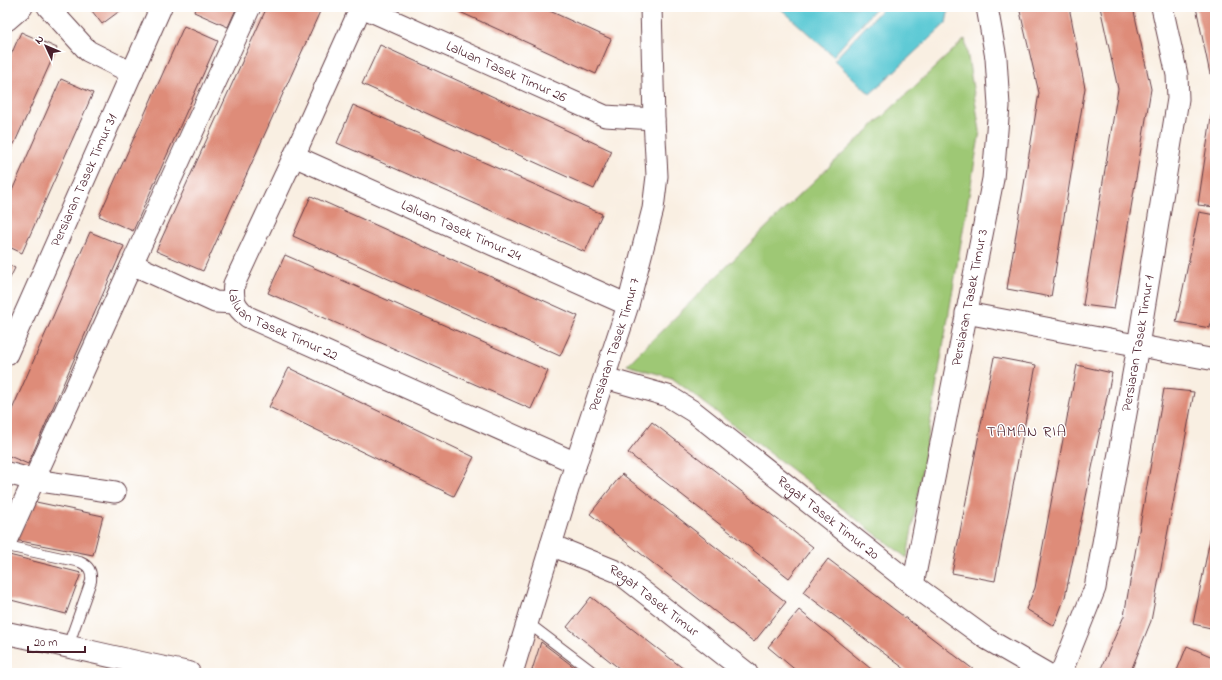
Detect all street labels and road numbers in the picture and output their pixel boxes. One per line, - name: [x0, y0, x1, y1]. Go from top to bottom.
- street label: Laluan Tasek Timur 26: [443, 35, 570, 108]
- street label: Persiaran Tasek Timur 31: [45, 110, 123, 250]
- street label: Laluan Tasek Timur 24: [398, 195, 525, 267]
- street label: Persiaran Tasek Timur 3: [946, 227, 993, 368]
- street label: Persiaran Tasek Timur 1: [1116, 273, 1160, 413]
- street label: Persiaran Tasek Timur 7: [583, 275, 645, 414]
- street label: Laluan Tasek Timur 22: [223, 289, 341, 366]
- street label: Regat Tasek Timur 20: [773, 471, 884, 565]
- street label: Regat Tasek Timur: [606, 559, 704, 642]

